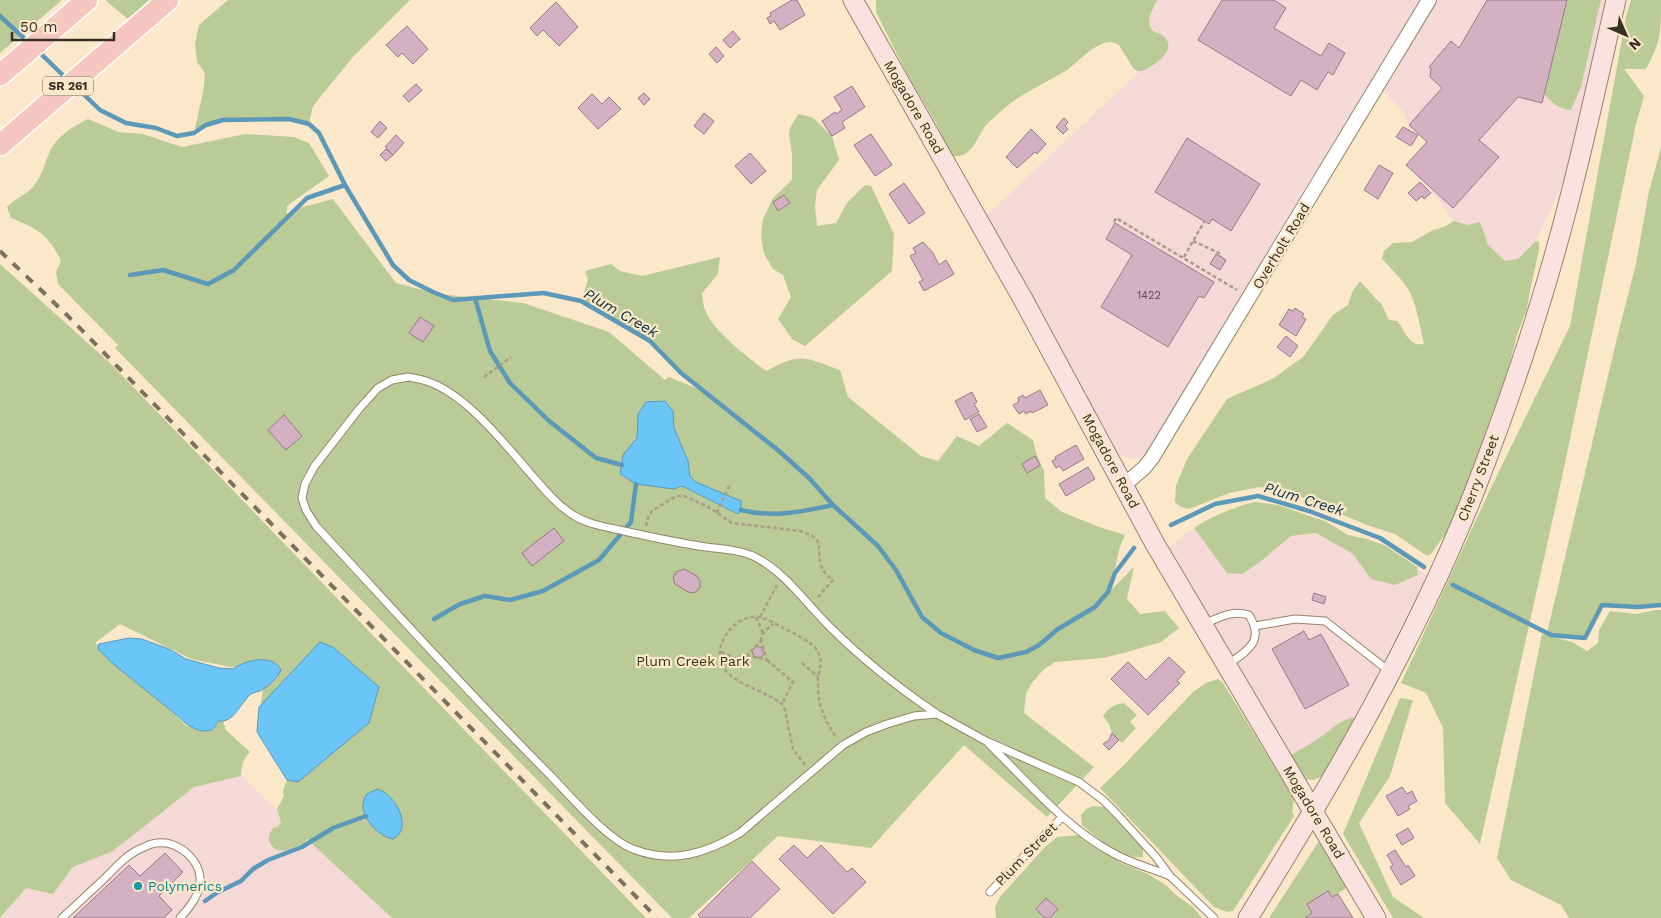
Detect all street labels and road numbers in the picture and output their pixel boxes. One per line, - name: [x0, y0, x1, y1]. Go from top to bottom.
- street label: Mogadore Road: [881, 57, 947, 157]
- road number: SR 261: [43, 76, 93, 95]
- street label: Overholt Road: [1249, 200, 1313, 292]
- street label: Mogadore Road: [1079, 411, 1143, 511]
- street label: Cherry Street: [1454, 432, 1502, 524]
- street label: Mogadore Road: [1280, 763, 1348, 861]
- street label: Plum Street: [992, 819, 1060, 889]

